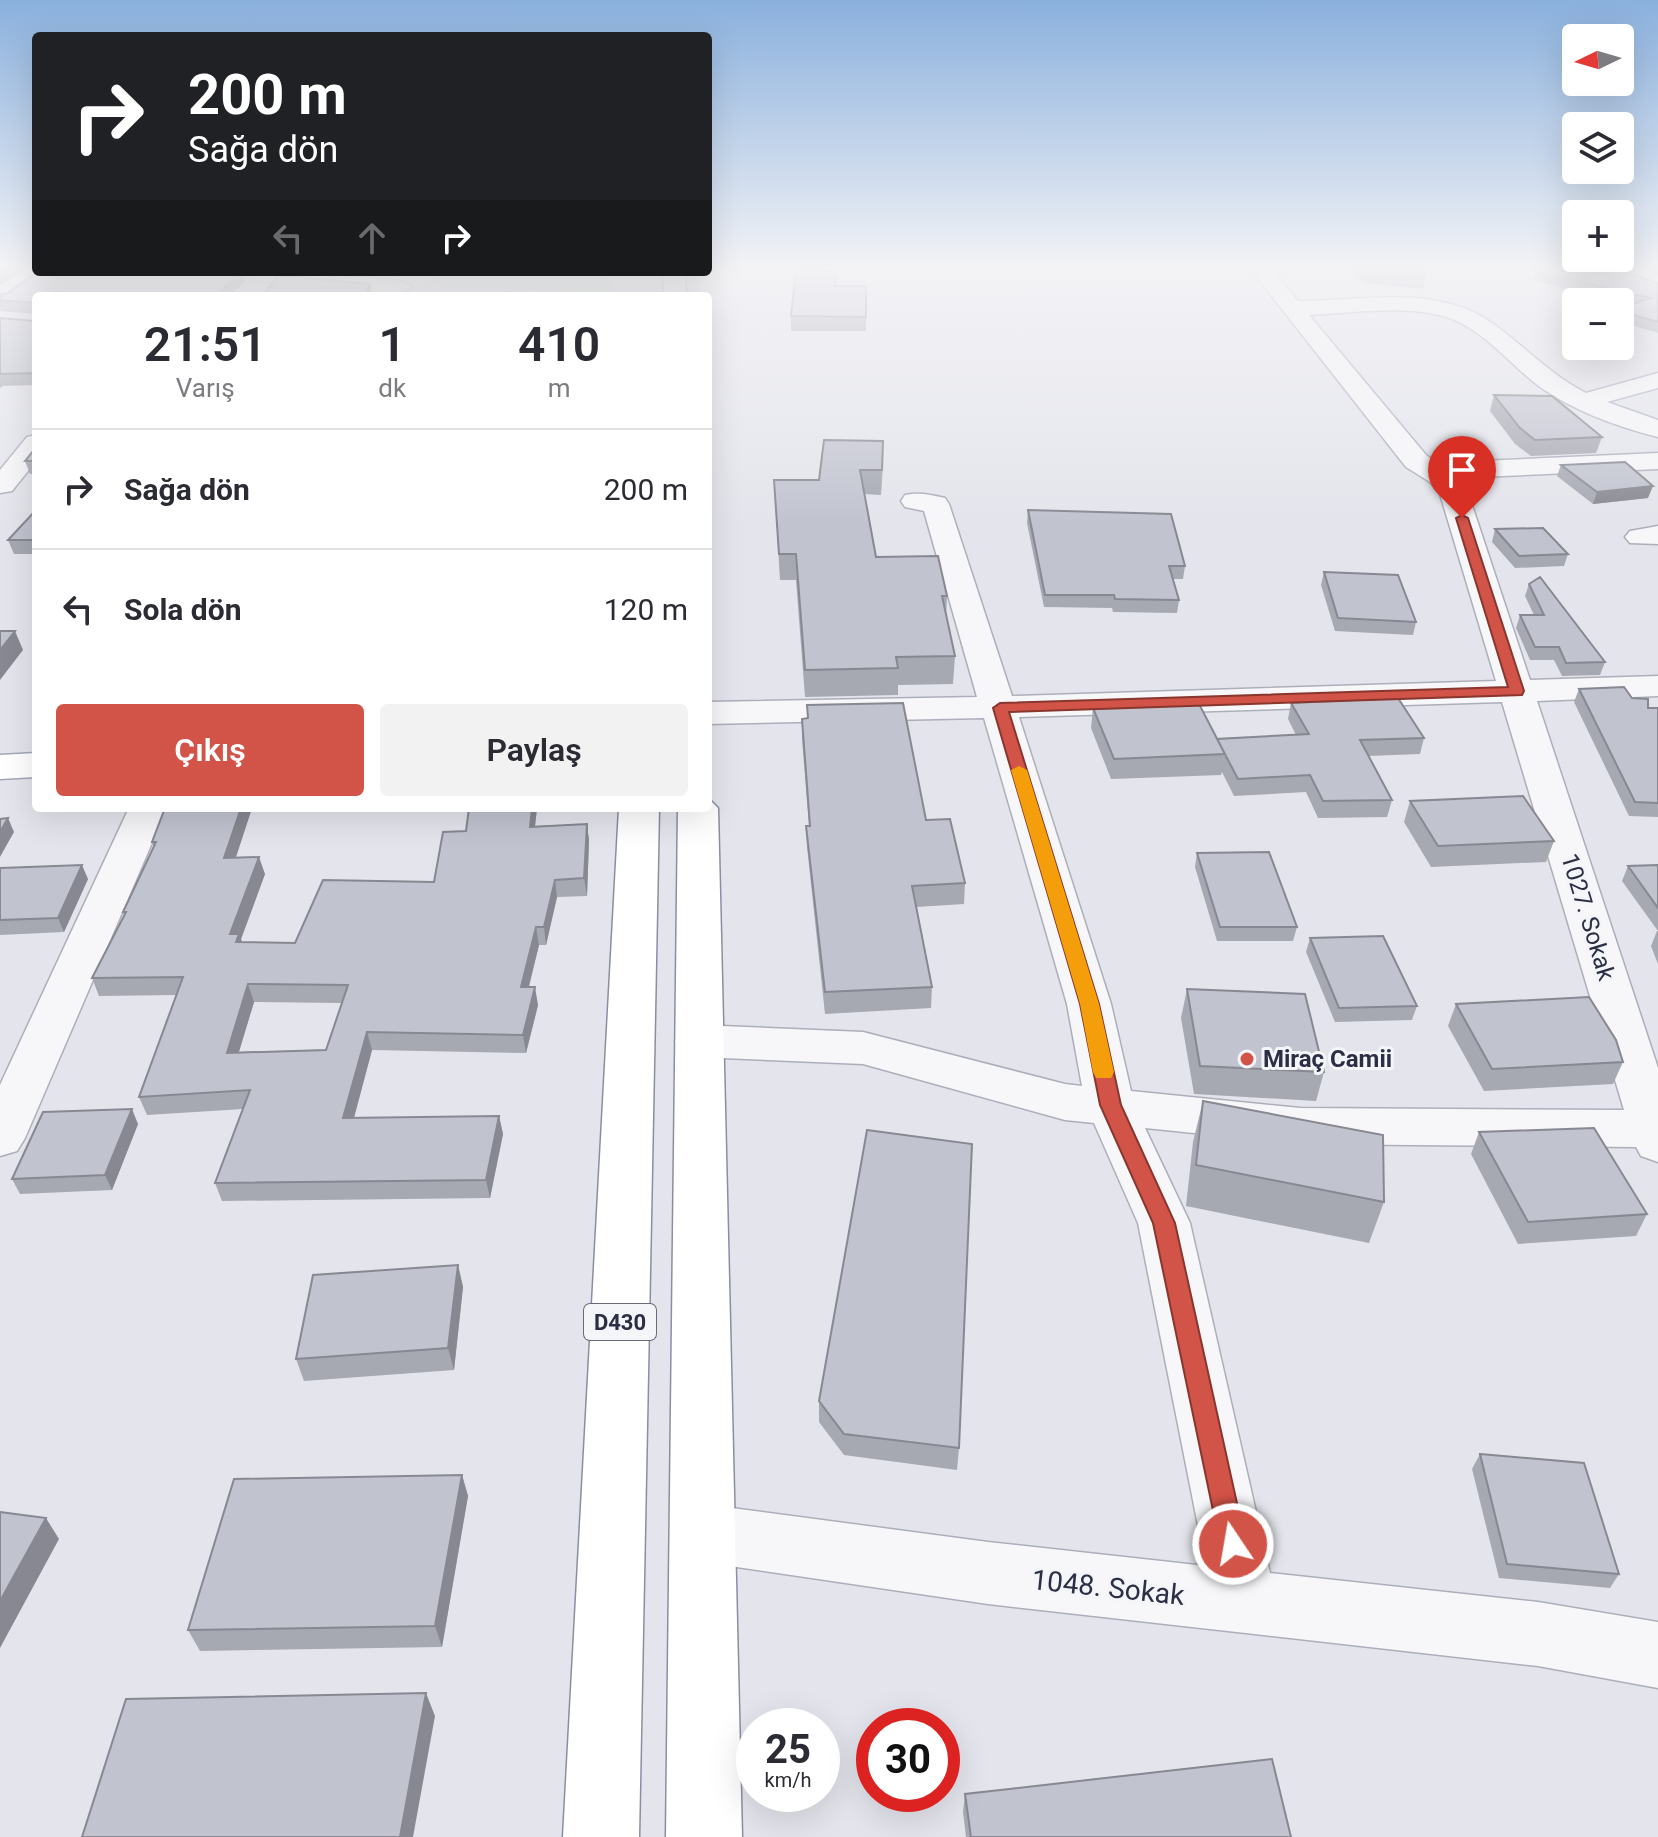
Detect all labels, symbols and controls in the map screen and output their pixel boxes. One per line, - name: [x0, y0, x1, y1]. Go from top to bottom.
- north arrow: [1562, 24, 1634, 96]
- map controls: [1562, 24, 1634, 360]
- text: 200 m: [188, 62, 347, 128]
- icon: right: [56, 64, 160, 168]
- button: layers: [1562, 112, 1634, 184]
- text: Sağa dön: [188, 129, 338, 171]
- button: +: [1562, 200, 1634, 272]
- icon: left: [266, 216, 310, 260]
- icon: ahead: [350, 216, 394, 260]
- icon: right: [434, 216, 478, 260]
- button: −: [1562, 288, 1634, 360]
- text: 21:51: [144, 316, 267, 373]
- text: 1: [379, 316, 406, 373]
- text: 410: [518, 316, 600, 373]
- text: Varış: [176, 373, 235, 403]
- text: dk: [378, 373, 406, 403]
- text: m: [548, 373, 570, 403]
- pin: [1428, 436, 1496, 518]
- icon: arrive: [1440, 448, 1484, 492]
- icon: right: [56, 467, 100, 511]
- text: Sağa dön: [124, 472, 250, 507]
- text: 200 m: [604, 472, 688, 507]
- icon: left: [56, 587, 100, 631]
- text: Sola dön: [124, 592, 242, 627]
- text: 120 m: [604, 592, 688, 627]
- button: Çıkış: [56, 704, 364, 796]
- button: Paylaş: [380, 704, 688, 796]
- street label: 1027. Sokak: [1555, 850, 1621, 985]
- place label: Miraç Camii: [1263, 1045, 1392, 1073]
- marker: Miraç Camii: [1238, 1050, 1256, 1068]
- road number: D430: [584, 1304, 656, 1340]
- position arrow: [1191, 1502, 1275, 1586]
- street label: 1048. Sokak: [1030, 1563, 1187, 1612]
- speed limit sign: 30: [856, 1708, 960, 1812]
- text: 25: [765, 1726, 811, 1773]
- text: km/h: [765, 1768, 811, 1792]

